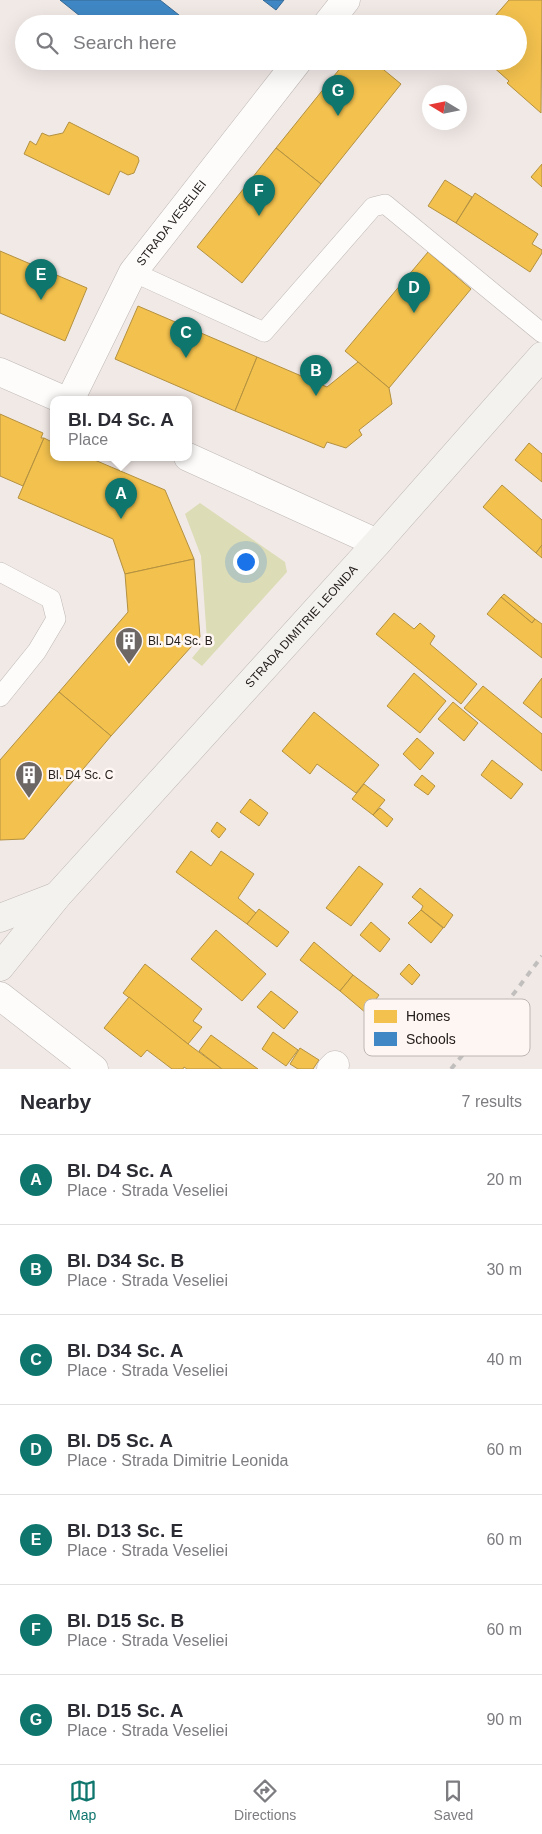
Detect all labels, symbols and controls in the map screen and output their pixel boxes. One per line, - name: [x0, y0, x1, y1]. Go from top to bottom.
- search box: [15, 15, 527, 70]
- icon: search: [33, 29, 61, 57]
- text: Search here: [73, 32, 177, 53]
- pin: G: [322, 75, 354, 116]
- north arrow: [422, 85, 467, 130]
- pin: F: [243, 175, 275, 216]
- street label: STRADA VESELIEI: [134, 177, 209, 269]
- pin: E: [25, 259, 57, 300]
- pin: D: [398, 272, 430, 313]
- pin: C: [170, 317, 202, 358]
- pin: B: [300, 355, 332, 396]
- popup: [50, 396, 192, 461]
- text: Bl. D4 Sc. A: [68, 409, 174, 430]
- text: Place: [68, 431, 108, 448]
- pin: A: [105, 478, 137, 519]
- your location: [233, 549, 259, 575]
- street label: STRADA DIMITRIE LEONIDA: [242, 562, 360, 690]
- building icon: Bl. D4 Sc. B: [114, 626, 144, 665]
- place label: Bl. D4 Sc. B: [148, 634, 213, 648]
- building icon: Bl. D4 Sc. C: [14, 760, 44, 799]
- place label: Bl. D4 Sc. C: [48, 768, 114, 782]
- legend: [364, 999, 530, 1056]
- text: Homes: [406, 1008, 450, 1024]
- text: Schools: [406, 1031, 456, 1047]
- text: Nearby: [20, 1090, 91, 1113]
- text: 7 results: [462, 1093, 522, 1110]
- text: Bl. D4 Sc. A: [67, 1160, 173, 1181]
- text: A: [30, 1171, 42, 1188]
- text: 20 m: [486, 1171, 522, 1188]
- text: Place · Strada Veseliei: [67, 1182, 228, 1199]
- text: Bl. D34 Sc. B: [67, 1250, 184, 1271]
- text: B: [30, 1261, 42, 1278]
- text: 30 m: [486, 1261, 522, 1278]
- text: Place · Strada Veseliei: [67, 1272, 228, 1289]
- text: Bl. D34 Sc. A: [67, 1340, 184, 1361]
- text: C: [30, 1351, 42, 1368]
- text: 40 m: [486, 1351, 522, 1368]
- text: Place · Strada Veseliei: [67, 1362, 228, 1379]
- text: Bl. D5 Sc. A: [67, 1430, 173, 1451]
- text: D: [30, 1441, 42, 1458]
- text: 60 m: [486, 1441, 522, 1458]
- text: Place · Strada Dimitrie Leonida: [67, 1452, 288, 1469]
- text: Bl. D13 Sc. E: [67, 1520, 183, 1541]
- text: E: [31, 1531, 41, 1548]
- text: 60 m: [486, 1531, 522, 1548]
- text: Place · Strada Veseliei: [67, 1542, 228, 1559]
- text: Bl. D15 Sc. B: [67, 1610, 184, 1631]
- text: F: [31, 1621, 41, 1638]
- text: 60 m: [486, 1621, 522, 1638]
- text: Place · Strada Veseliei: [67, 1632, 228, 1649]
- text: Bl. D15 Sc. A: [67, 1700, 184, 1721]
- text: G: [30, 1711, 42, 1728]
- text: 90 m: [486, 1711, 522, 1728]
- text: Place · Strada Veseliei: [67, 1722, 228, 1739]
- tab: Map: [69, 1777, 97, 1823]
- tab: Directions: [234, 1777, 296, 1823]
- tab: Saved: [434, 1777, 473, 1823]

